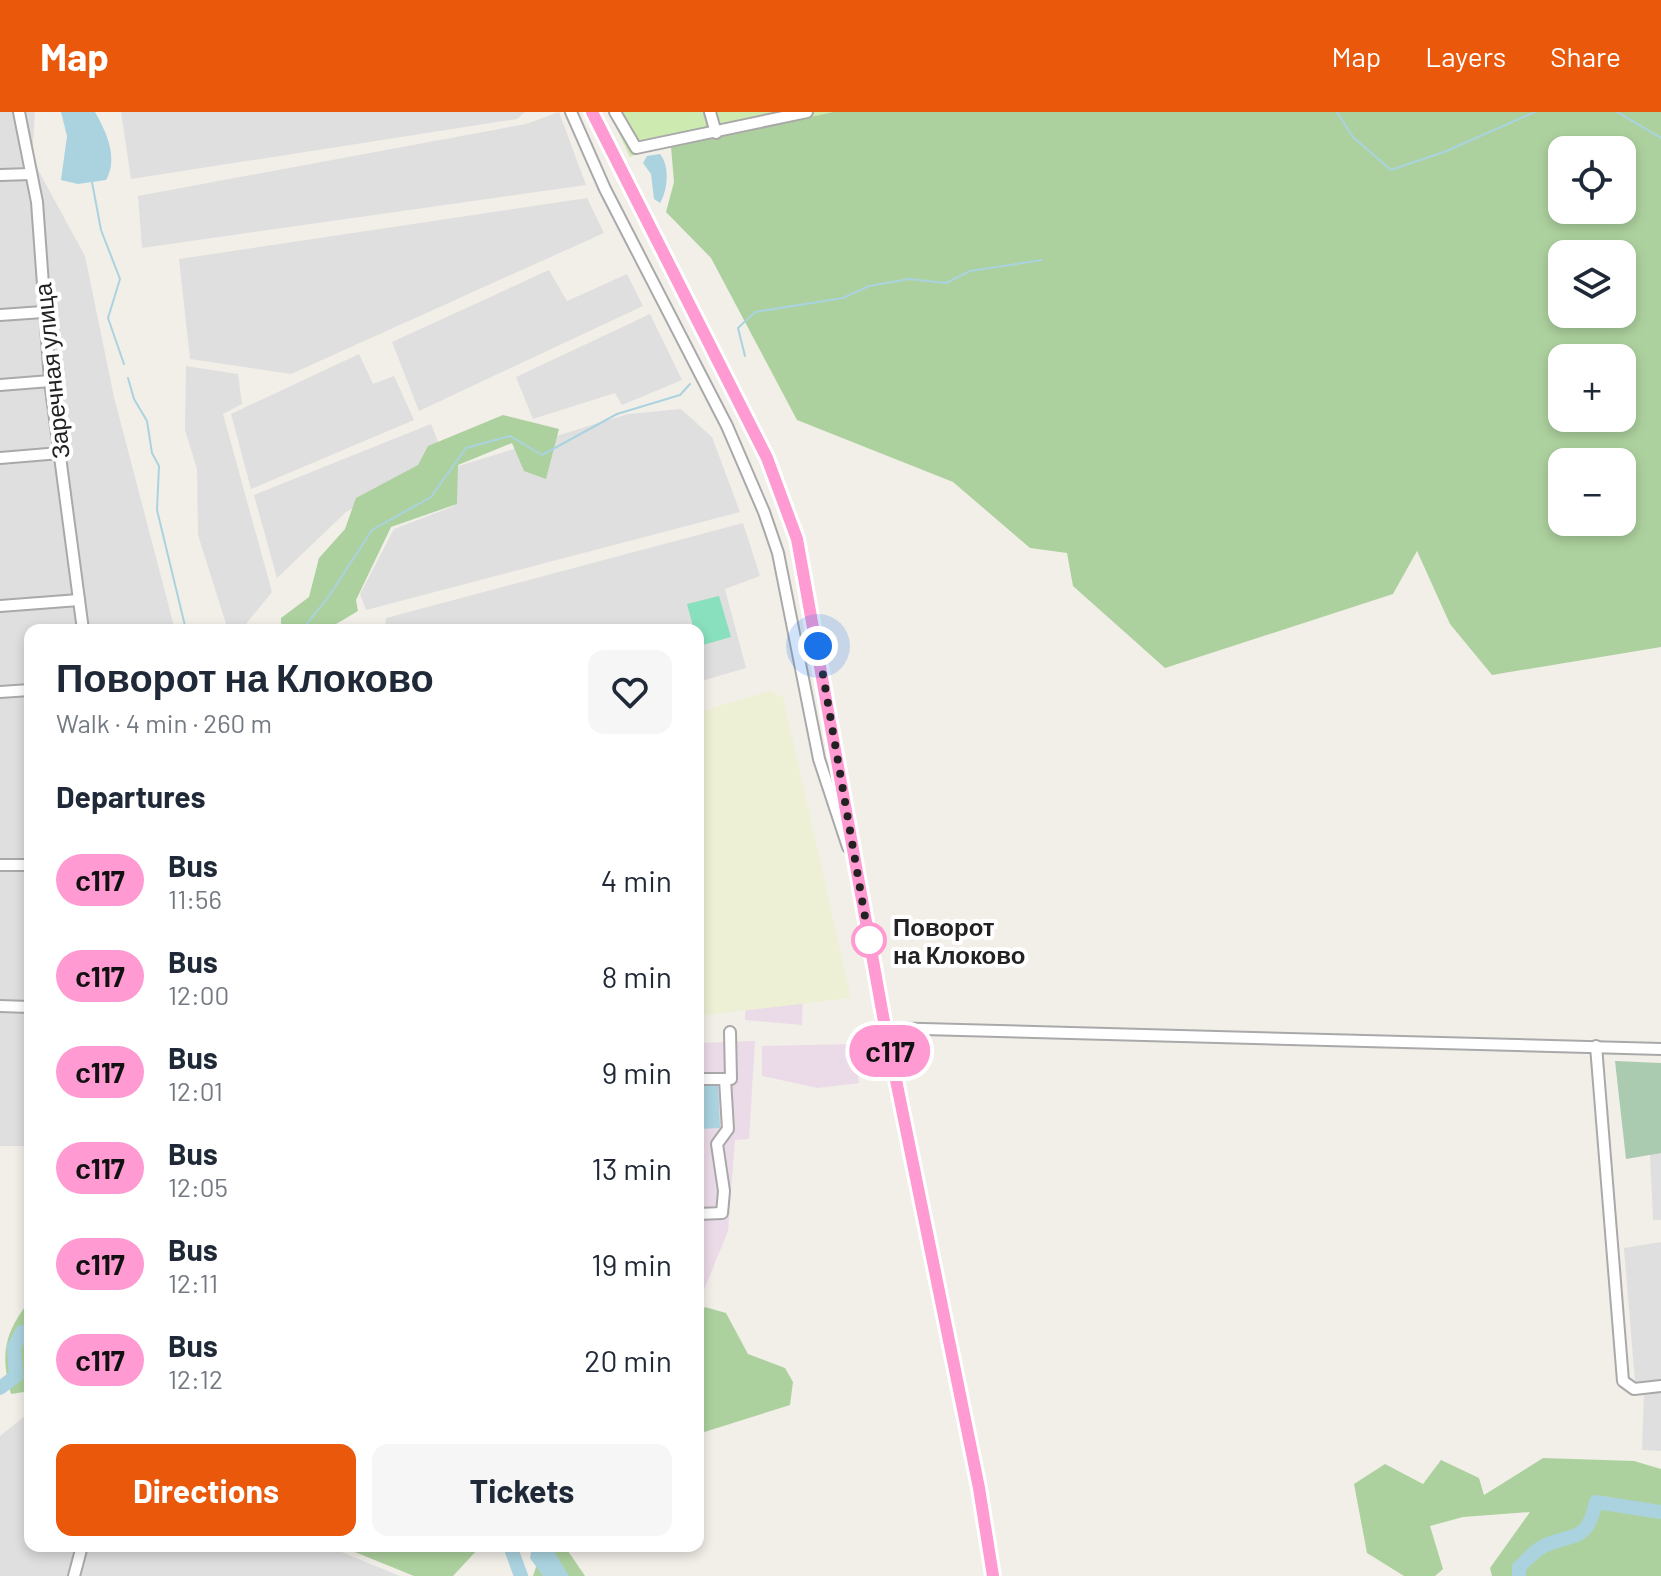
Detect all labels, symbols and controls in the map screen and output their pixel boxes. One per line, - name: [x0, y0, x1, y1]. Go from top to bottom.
- text: Map: [40, 33, 109, 79]
- text: Map: [1331, 39, 1381, 73]
- text: Layers: [1425, 39, 1506, 73]
- text: Share: [1550, 39, 1621, 73]
- map controls: [1548, 136, 1636, 536]
- button: locate: [1548, 136, 1636, 224]
- button: layers: [1548, 240, 1636, 328]
- street label: Заречная улица: [27, 281, 75, 460]
- button: +: [1548, 344, 1636, 432]
- button: −: [1548, 448, 1636, 536]
- your location: [798, 626, 838, 666]
- button: heart: [588, 650, 672, 734]
- text: Поворот на Клоково: [56, 654, 434, 700]
- text: Walk · 4 min · 260 m: [56, 707, 272, 738]
- text: Departures: [56, 778, 206, 814]
- text: Bus: [168, 847, 218, 883]
- text: 4 min: [601, 862, 672, 898]
- text: с117: [75, 863, 125, 897]
- text: 11:56: [168, 883, 222, 914]
- place label: Поворот на Клоково: [893, 912, 1025, 969]
- marker: Поворот на Клоково: [852, 923, 886, 957]
- text: Bus: [168, 943, 218, 979]
- text: 8 min: [602, 958, 672, 994]
- text: с117: [75, 959, 125, 993]
- text: 12:00: [168, 979, 229, 1010]
- line badge: с117: [834, 1025, 946, 1077]
- text: с117: [865, 1034, 915, 1068]
- text: Bus: [168, 1039, 218, 1075]
- text: 9 min: [602, 1054, 672, 1090]
- text: с117: [75, 1055, 125, 1089]
- text: 12:01: [168, 1075, 223, 1106]
- text: Bus: [168, 1135, 218, 1171]
- text: 13 min: [591, 1150, 672, 1186]
- text: с117: [75, 1151, 125, 1185]
- text: 12:05: [168, 1171, 228, 1202]
- text: Bus: [168, 1231, 218, 1267]
- text: 19 min: [591, 1246, 672, 1282]
- text: с117: [75, 1247, 125, 1281]
- text: 12:11: [168, 1267, 218, 1298]
- text: Bus: [168, 1327, 218, 1363]
- text: 20 min: [584, 1342, 672, 1378]
- text: с117: [75, 1343, 125, 1377]
- text: 12:12: [168, 1363, 223, 1394]
- button: Directions: [56, 1444, 356, 1536]
- button: Tickets: [372, 1444, 672, 1536]

